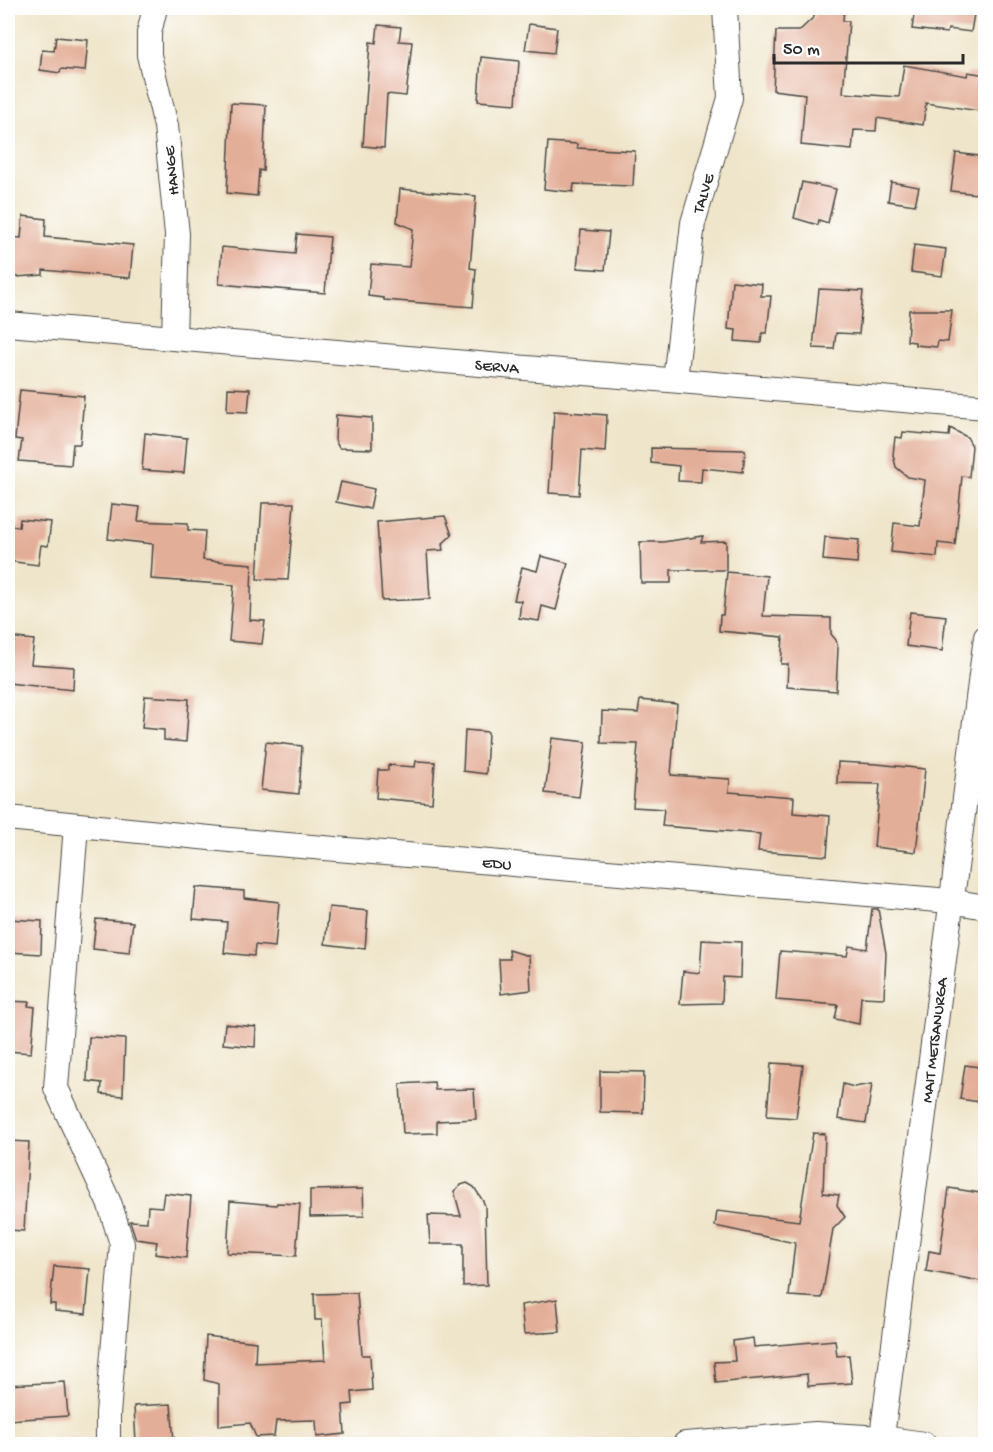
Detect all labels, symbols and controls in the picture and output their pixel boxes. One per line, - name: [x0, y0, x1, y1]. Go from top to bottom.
- scale bar: [774, 27, 963, 65]
- text: 50 m: [783, 40, 820, 61]
- street label: HANGE: [161, 144, 185, 196]
- street label: TALVE: [690, 171, 721, 217]
- street label: SERVA: [474, 357, 521, 380]
- street label: EDU: [481, 855, 512, 876]
- street label: MAIT METSANURGA: [919, 975, 954, 1104]

